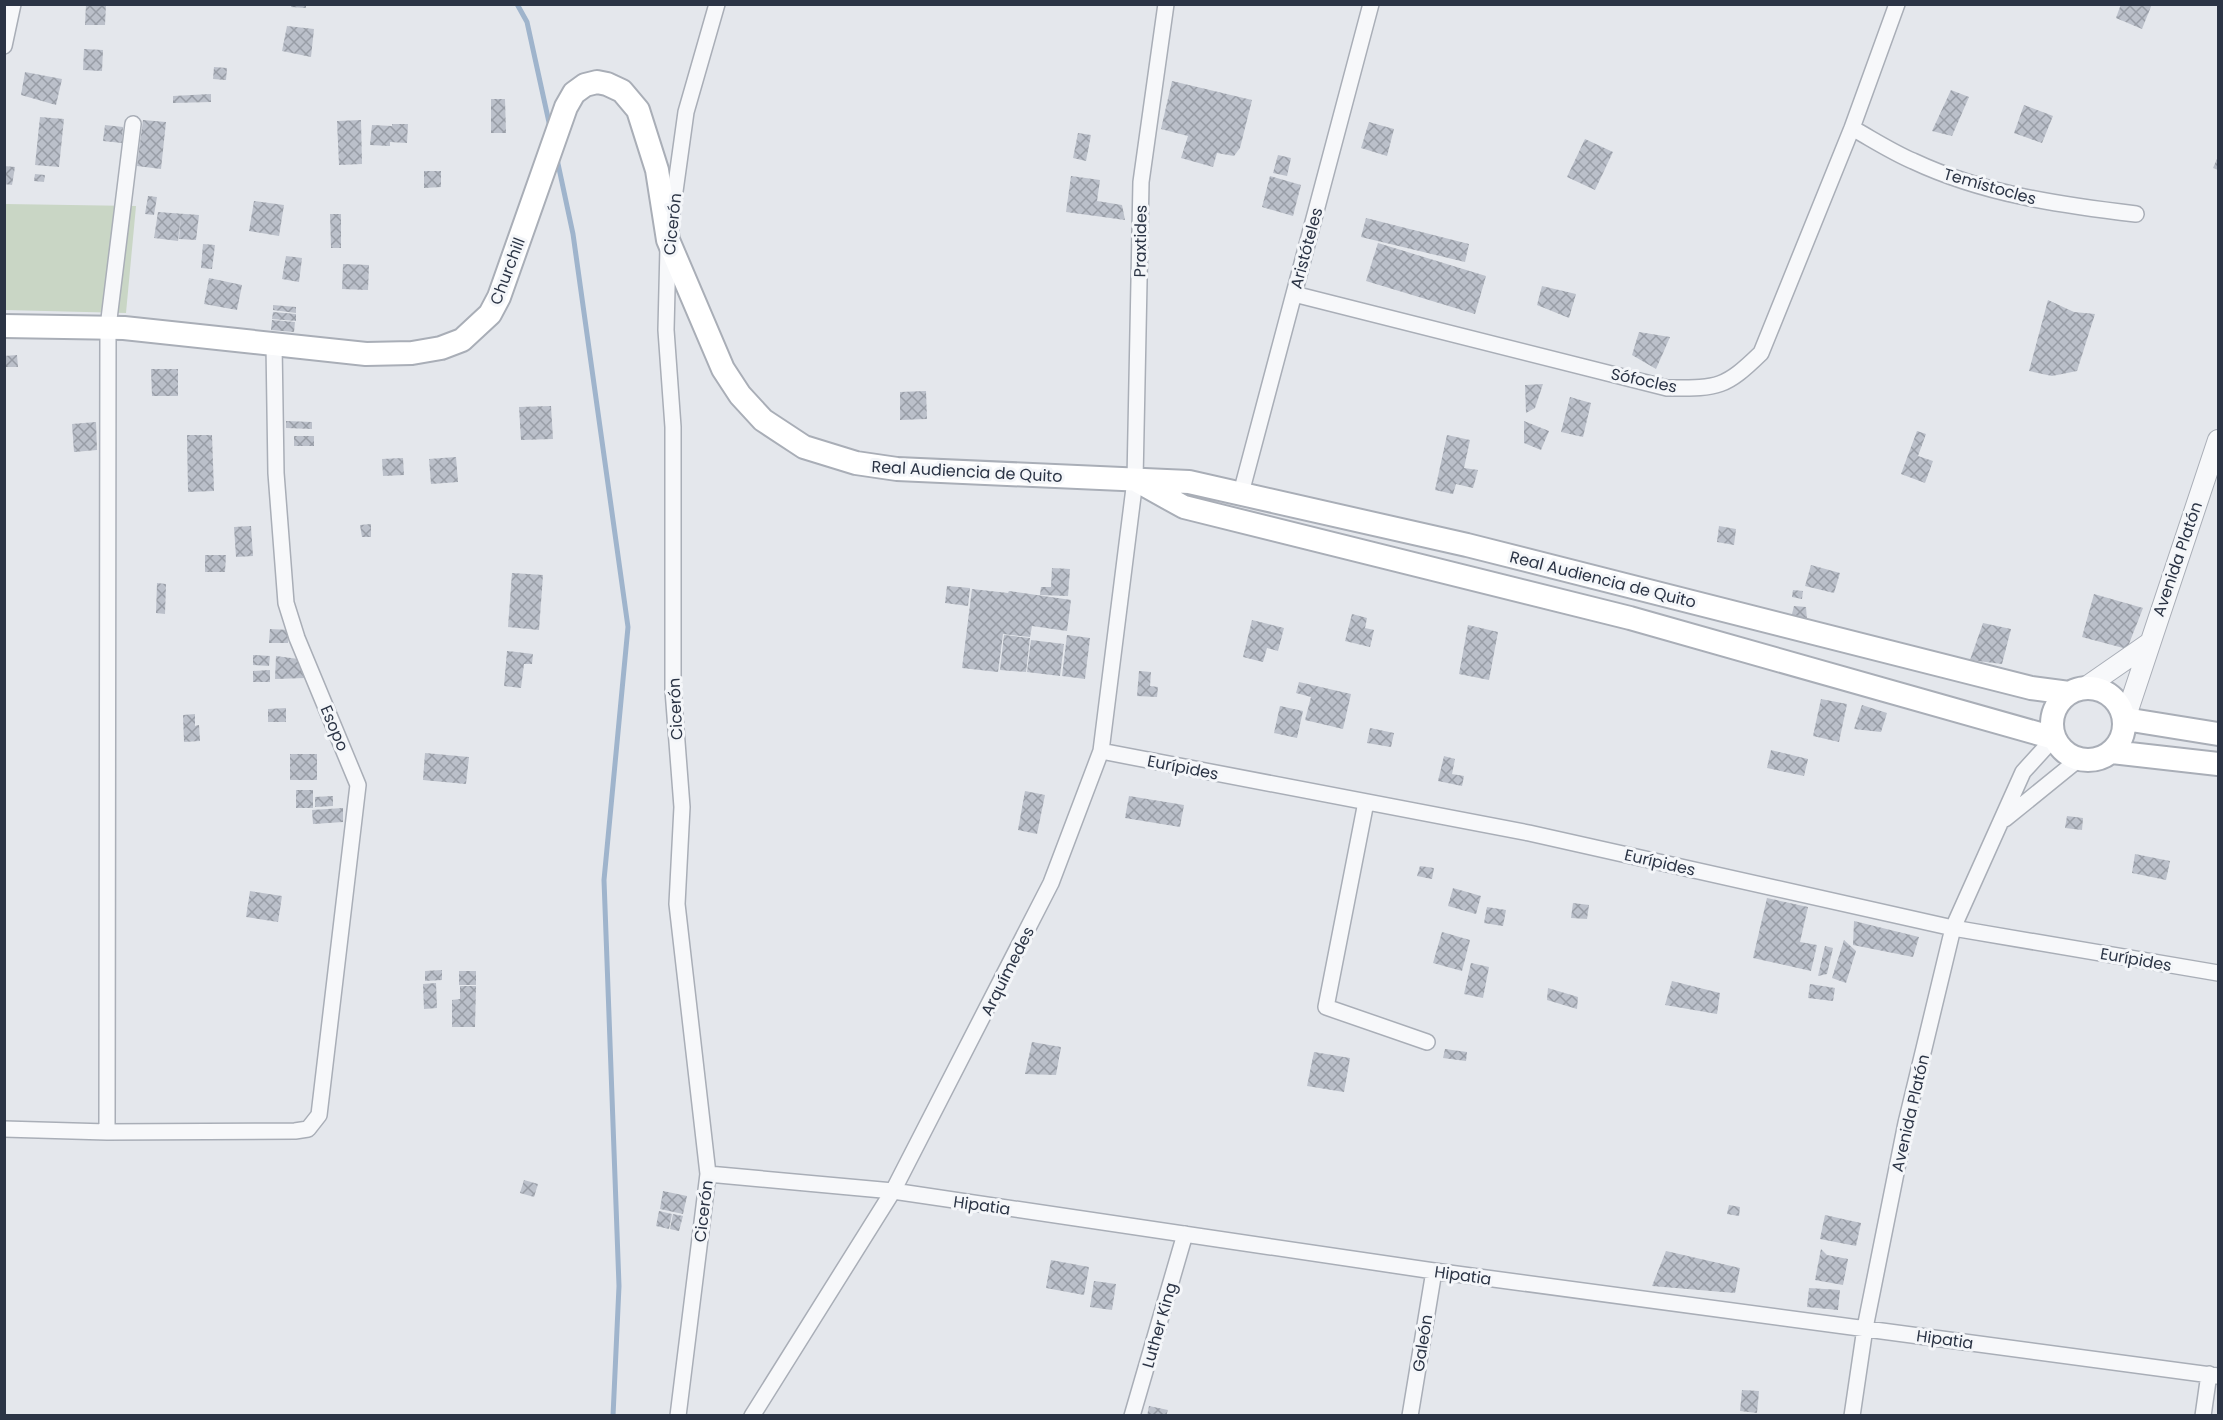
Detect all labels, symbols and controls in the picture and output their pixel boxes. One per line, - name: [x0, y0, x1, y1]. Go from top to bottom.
- street label: Temístocles: [1941, 162, 2039, 211]
- street label: Cicerón: [658, 192, 687, 256]
- street label: Praxtides: [1128, 205, 1153, 277]
- street label: Aristóteles: [1285, 205, 1328, 291]
- street label: Churchill: [484, 234, 531, 308]
- street label: Sófocles: [1609, 362, 1679, 399]
- street label: Real Audiencia de Quito: [871, 455, 1063, 488]
- street label: Avenida Platón: [2147, 499, 2208, 620]
- street label: Real Audiencia de Quito: [1507, 545, 1698, 614]
- street label: Cicerón: [662, 677, 689, 741]
- street label: Esopo: [315, 702, 354, 755]
- street label: Eurípides: [1145, 749, 1221, 786]
- street label: Eurípides: [1622, 843, 1698, 882]
- street label: Arquímedes: [975, 923, 1040, 1020]
- street label: Eurípides: [2098, 942, 2173, 977]
- street label: Avenida Platón: [1886, 1052, 1935, 1174]
- street label: Cicerón: [688, 1179, 719, 1243]
- street label: Hipatia: [952, 1190, 1012, 1221]
- street label: Hipatia: [1433, 1260, 1493, 1291]
- street label: Luther King: [1136, 1280, 1183, 1371]
- street label: Galeón: [1407, 1313, 1438, 1373]
- street label: Hipatia: [1915, 1324, 1975, 1355]

